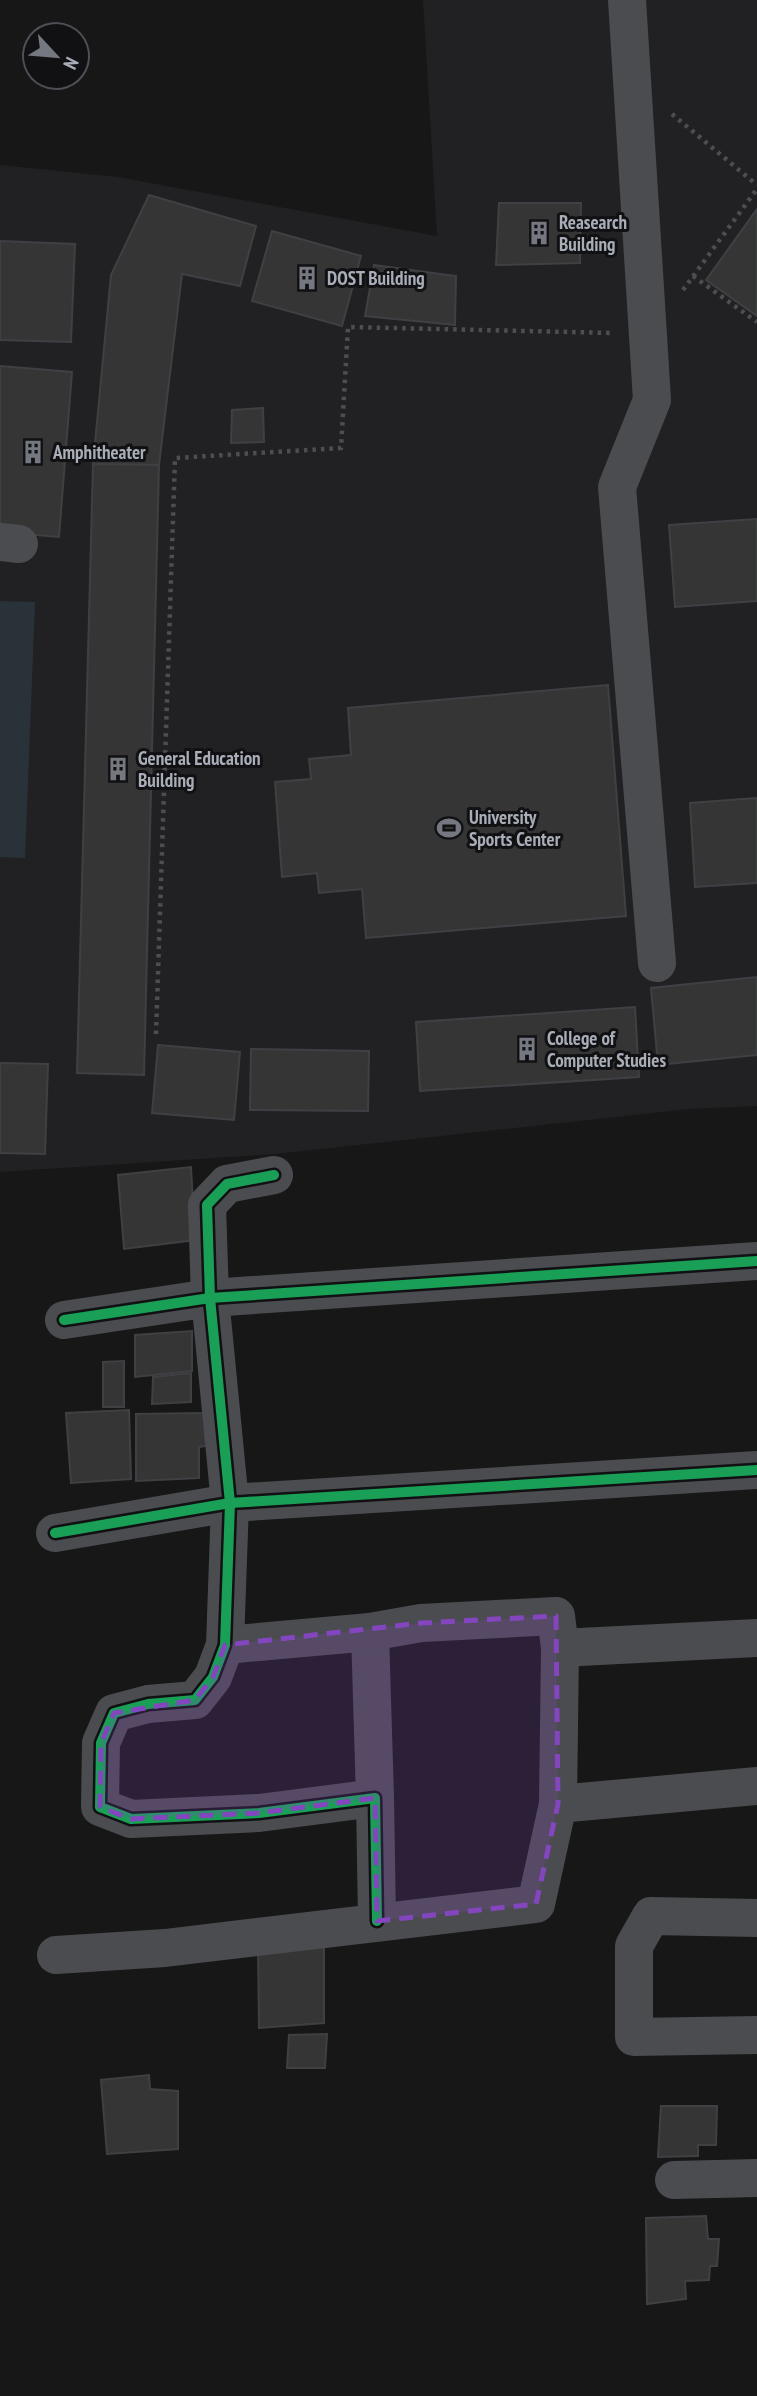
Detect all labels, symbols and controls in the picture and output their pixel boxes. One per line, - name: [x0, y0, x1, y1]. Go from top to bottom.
- north arrow: [21, 21, 91, 91]
- text: N: [58, 54, 84, 73]
- place label: Reasearch Building: [559, 210, 627, 256]
- building icon: Reasearch Building: [525, 219, 553, 247]
- building icon: DOST Building: [293, 264, 321, 292]
- place label: DOST Building: [327, 266, 425, 290]
- building icon: Amphitheater: [19, 438, 47, 466]
- place label: Amphitheater: [52, 440, 146, 464]
- place label: General Education Building: [138, 746, 261, 792]
- building icon: General Education Building: [104, 755, 132, 783]
- place label: University Sports Center: [469, 805, 561, 851]
- sports icon: University Sports Center: [435, 814, 463, 842]
- place label: College of Computer Studies: [547, 1026, 666, 1072]
- building icon: College of Computer Studies: [513, 1035, 541, 1063]

